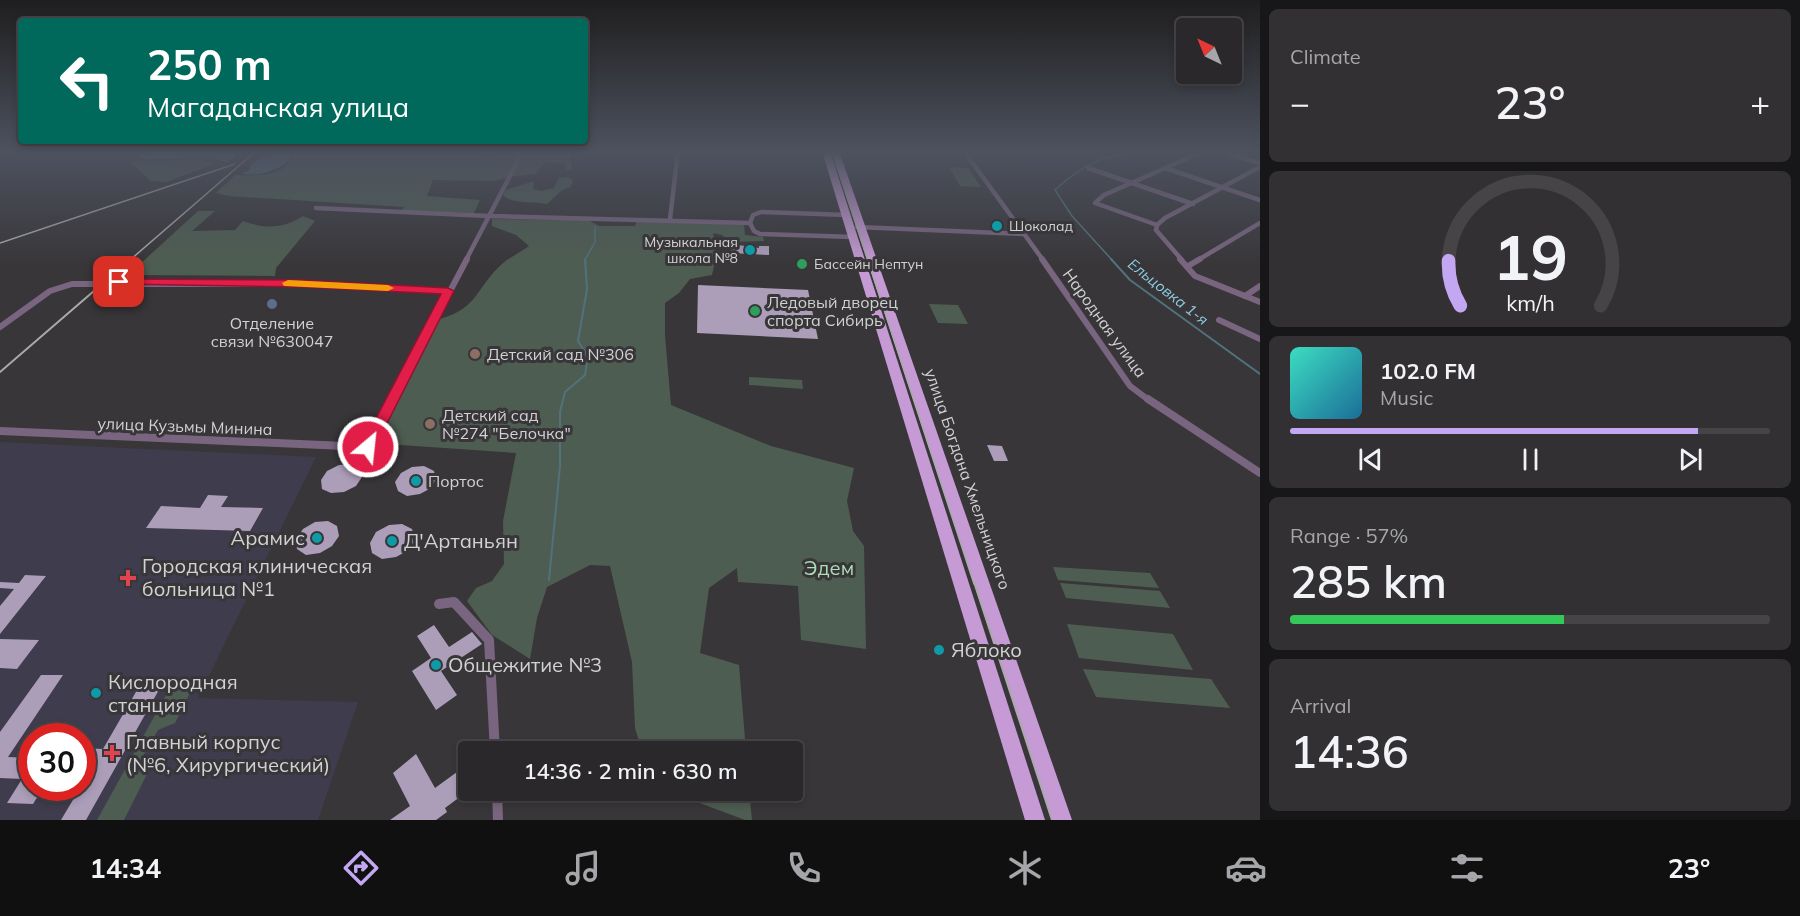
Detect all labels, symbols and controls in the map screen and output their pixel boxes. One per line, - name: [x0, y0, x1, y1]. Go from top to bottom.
- north arrow: [1176, 18, 1242, 84]
- map controls: [1176, 18, 1242, 84]
- text: 250 m: [147, 38, 272, 91]
- icon: left: [48, 42, 126, 120]
- text: Climate: [1290, 44, 1361, 69]
- text: 23°: [1495, 74, 1565, 130]
- text: −: [1290, 82, 1310, 123]
- text: +: [1750, 82, 1770, 123]
- text: Магаданская улица: [147, 90, 409, 124]
- place label: Шоколад: [1009, 217, 1074, 235]
- text: 19: [1493, 217, 1567, 296]
- marker: Шоколад: [990, 219, 1004, 233]
- place label: Музыкальная школа №8: [644, 233, 738, 267]
- marker: Музыкальная школа №8: [743, 243, 757, 257]
- water label: Ельцовка 1-я: [1124, 254, 1212, 329]
- place label: Бассейн Нептун: [814, 255, 923, 273]
- pin: [93, 256, 144, 307]
- marker: Бассейн Нептун: [795, 257, 809, 271]
- icon: arrive: [102, 265, 135, 298]
- street label: Народная улица: [1059, 265, 1151, 381]
- text: km/h: [1506, 289, 1554, 316]
- place label: Ледовый дворец спорта Сибирь: [767, 292, 898, 330]
- marker: Отделение связи №630047: [265, 297, 279, 311]
- marker: Ледовый дворец спорта Сибирь: [748, 304, 762, 318]
- place label: Отделение связи №630047: [211, 313, 333, 351]
- place label: Детский сад №306: [487, 344, 634, 364]
- marker: Детский сад №306: [468, 347, 482, 361]
- text: 102.0 FM: [1380, 357, 1476, 385]
- street label: улица Богдана Хмельницкого: [921, 366, 1015, 592]
- text: Music: [1380, 385, 1433, 410]
- place label: Детский сад №274 "Белочка": [442, 405, 571, 443]
- street label: улица Кузьмы Минина: [97, 413, 273, 439]
- position arrow: [336, 415, 400, 479]
- marker: Детский сад №274 "Белочка": [423, 417, 437, 431]
- icon: previous: [1354, 443, 1387, 476]
- icon: pause: [1514, 443, 1547, 476]
- icon: next: [1674, 443, 1707, 476]
- place label: Портос: [428, 471, 484, 491]
- marker: Портос: [409, 474, 423, 488]
- text: Range · 57%: [1290, 523, 1408, 548]
- place label: Арамис: [230, 525, 305, 550]
- place label: Д'Артаньян: [404, 528, 518, 553]
- marker: Арамис: [310, 531, 324, 545]
- marker: Д'Артаньян: [385, 534, 399, 548]
- place label: Городская клиническая больница №1: [142, 553, 372, 601]
- text: 285 km: [1290, 553, 1447, 609]
- park label: Эдем: [804, 555, 854, 580]
- marker: Городская клиническая больница №1: [119, 569, 137, 587]
- place label: Яблоко: [951, 637, 1022, 662]
- marker: Яблоко: [932, 643, 946, 657]
- place label: Общежитие №3: [448, 652, 602, 677]
- marker: Общежитие №3: [429, 658, 443, 672]
- place label: Кислородная станция: [108, 669, 238, 717]
- marker: Кислородная станция: [89, 686, 103, 700]
- text: Arrival: [1290, 693, 1351, 718]
- speed limit sign: 30: [18, 723, 96, 801]
- text: 14:36: [1290, 723, 1409, 779]
- place label: Главный корпус (№6, Хирургический): [126, 729, 330, 777]
- marker: Главный корпус (№6, Хирургический): [103, 744, 121, 762]
- text: 14:36 · 2 min · 630 m: [523, 757, 738, 785]
- icon: directions: [340, 847, 382, 889]
- icon: music: [562, 847, 604, 889]
- icon: phone: [783, 847, 825, 889]
- icon: climate: [1004, 847, 1046, 889]
- icon: car: [1225, 847, 1267, 889]
- icon: filters: [1446, 847, 1488, 889]
- text: 14:34: [90, 851, 161, 885]
- text: 23°: [1668, 851, 1710, 885]

